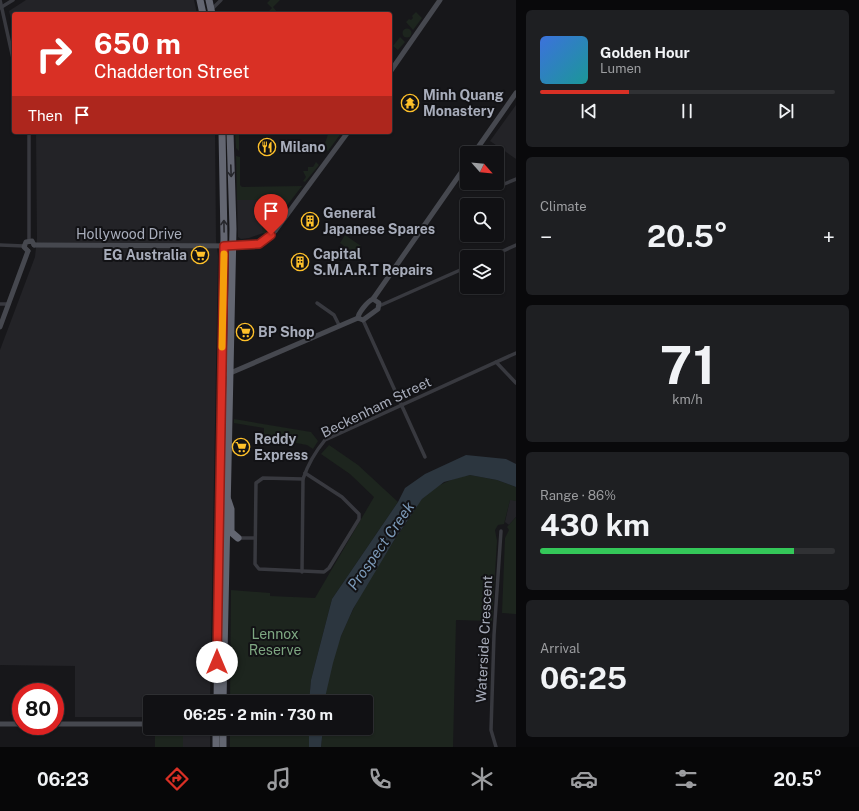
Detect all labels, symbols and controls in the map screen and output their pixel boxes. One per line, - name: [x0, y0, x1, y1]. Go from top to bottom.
- text: 650 m: [94, 27, 181, 60]
- icon: right: [28, 28, 80, 80]
- text: Golden Hour: [600, 44, 690, 61]
- text: Chadderton Street: [94, 61, 249, 82]
- text: Lumen: [600, 61, 641, 76]
- place label: Minh Quang Monastery: [423, 87, 504, 119]
- temple icon: Minh Quang Monastery: [400, 93, 420, 113]
- icon: previous: [578, 100, 600, 122]
- icon: pause: [676, 100, 698, 122]
- icon: next: [775, 100, 797, 122]
- icon: arrive: [71, 104, 93, 126]
- text: Then: [28, 107, 63, 124]
- restaurant icon: Milano: [257, 137, 277, 157]
- place label: Milano: [280, 139, 325, 155]
- north arrow: [460, 146, 504, 190]
- map controls: [460, 146, 504, 294]
- one-way arrow: [227, 164, 235, 177]
- pin: [254, 194, 288, 235]
- button: search: [460, 198, 504, 242]
- text: Climate: [540, 199, 587, 214]
- icon: arrive: [260, 200, 282, 222]
- place label: General Japanese Spares: [323, 205, 435, 237]
- building icon: General Japanese Spares: [300, 211, 320, 231]
- text: 20.5°: [647, 218, 728, 254]
- one-way arrow: [220, 220, 228, 233]
- text: −: [540, 224, 552, 250]
- text: +: [823, 224, 835, 250]
- street label: Hollywood Drive: [76, 226, 182, 242]
- supermarket icon: EG Australia: [190, 245, 210, 265]
- place label: Capital S.M.A.R.T Repairs: [313, 246, 433, 278]
- place label: EG Australia: [103, 247, 187, 263]
- button: layers: [460, 250, 504, 294]
- building icon: Capital S.M.A.R.T Repairs: [290, 252, 310, 272]
- supermarket icon: BP Shop: [235, 322, 255, 342]
- place label: BP Shop: [258, 324, 315, 340]
- text: 71: [660, 335, 715, 396]
- street label: Beckenham Street: [318, 373, 434, 441]
- text: km/h: [672, 392, 703, 407]
- place label: Reddy Express: [254, 431, 308, 463]
- supermarket icon: Reddy Express: [231, 437, 251, 457]
- text: Range · 86%: [540, 488, 616, 503]
- water label: Prospect Creek: [344, 498, 418, 593]
- text: 430 km: [540, 507, 650, 543]
- street label: Waterside Crescent: [473, 575, 495, 703]
- park label: Lennox Reserve: [249, 626, 301, 658]
- position arrow: [196, 641, 238, 683]
- text: Arrival: [540, 641, 580, 656]
- text: 06:25: [540, 660, 627, 696]
- speed limit sign: 80: [12, 683, 64, 735]
- text: 06:25 · 2 min · 730 m: [183, 706, 333, 723]
- icon: directions: [163, 765, 191, 793]
- icon: music: [265, 765, 293, 793]
- icon: phone: [366, 765, 394, 793]
- icon: climate: [468, 765, 496, 793]
- icon: car: [570, 765, 598, 793]
- icon: filters: [672, 765, 700, 793]
- text: 06:23: [37, 769, 89, 790]
- text: 20.5°: [774, 769, 822, 790]

